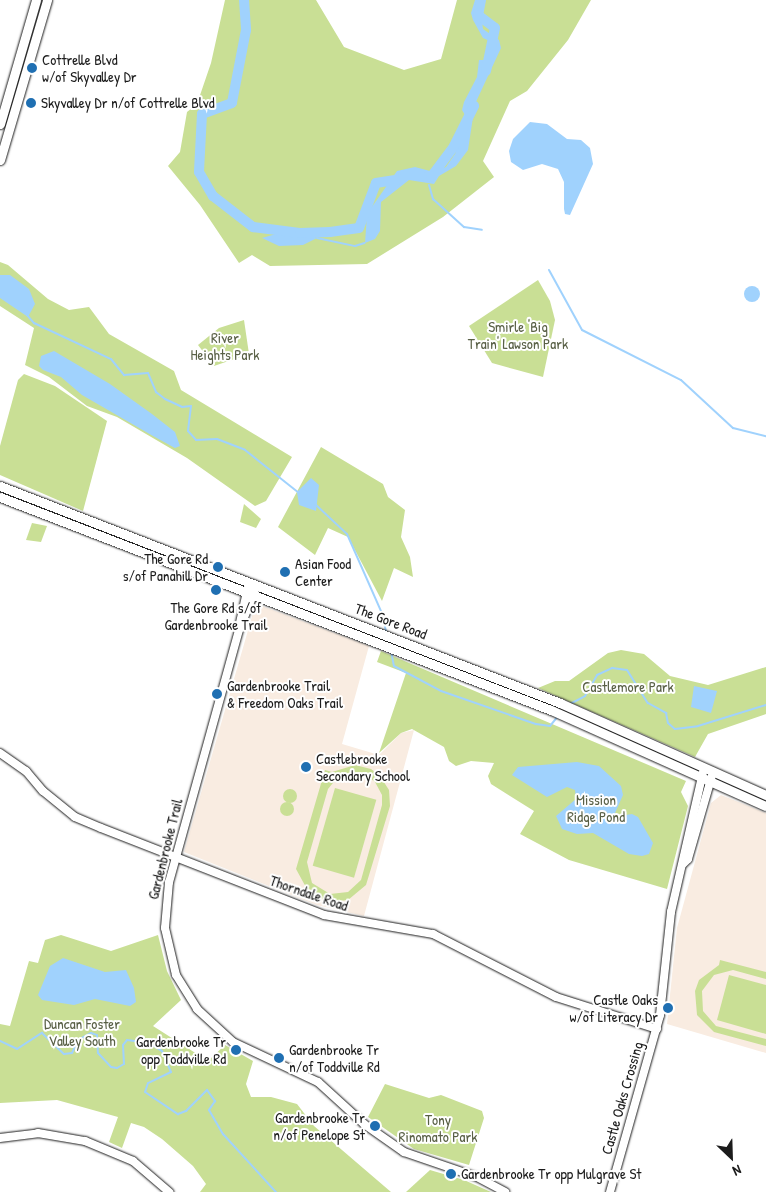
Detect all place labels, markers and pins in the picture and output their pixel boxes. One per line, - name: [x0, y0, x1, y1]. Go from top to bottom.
- place label: Cottrelle Blvd w/of Skyvalley Dr: [42, 50, 137, 85]
- marker: Cottrelle Blvd w/of Skyvalley Dr: [26, 62, 38, 74]
- place label: Skyvalley Dr n/of Cottrelle Blvd: [41, 94, 215, 112]
- marker: Skyvalley Dr n/of Cottrelle Blvd: [25, 97, 37, 109]
- place label: The Gore Rd s/of Panahill Dr: [123, 549, 208, 584]
- place label: Asian Food Center: [295, 554, 351, 589]
- marker: The Gore Rd s/of Panahill Dr: [212, 561, 224, 573]
- marker: Asian Food Center: [279, 566, 291, 578]
- marker: The Gore Rd s/of Gardenbrooke Trail: [210, 584, 222, 596]
- place label: The Gore Rd s/of Gardenbrooke Trail: [164, 598, 268, 633]
- place label: Gardenbrooke Trail & Freedom Oaks Trail: [227, 676, 343, 711]
- marker: Gardenbrooke Trail & Freedom Oaks Trail: [211, 688, 223, 700]
- place label: Castlebrooke Secondary School: [316, 749, 410, 784]
- marker: Castlebrooke Secondary School: [300, 761, 312, 773]
- place label: Castle Oaks w/of Literacy Dr: [570, 990, 658, 1025]
- marker: Castle Oaks w/of Literacy Dr: [662, 1002, 674, 1014]
- place label: Gardenbrooke Tr opp Toddville Rd: [136, 1032, 226, 1067]
- place label: Gardenbrooke Tr n/of Toddville Rd: [289, 1040, 380, 1075]
- marker: Gardenbrooke Tr opp Toddville Rd: [230, 1044, 242, 1056]
- marker: Gardenbrooke Tr n/of Toddville Rd: [273, 1052, 285, 1064]
- place label: Gardenbrooke Tr n/of Penelope St: [273, 1108, 365, 1143]
- marker: Gardenbrooke Tr n/of Penelope St: [369, 1120, 381, 1132]
- place label: Gardenbrooke Tr opp Mulgrave St: [461, 1165, 641, 1183]
- marker: Gardenbrooke Tr opp Mulgrave St: [445, 1168, 457, 1180]

